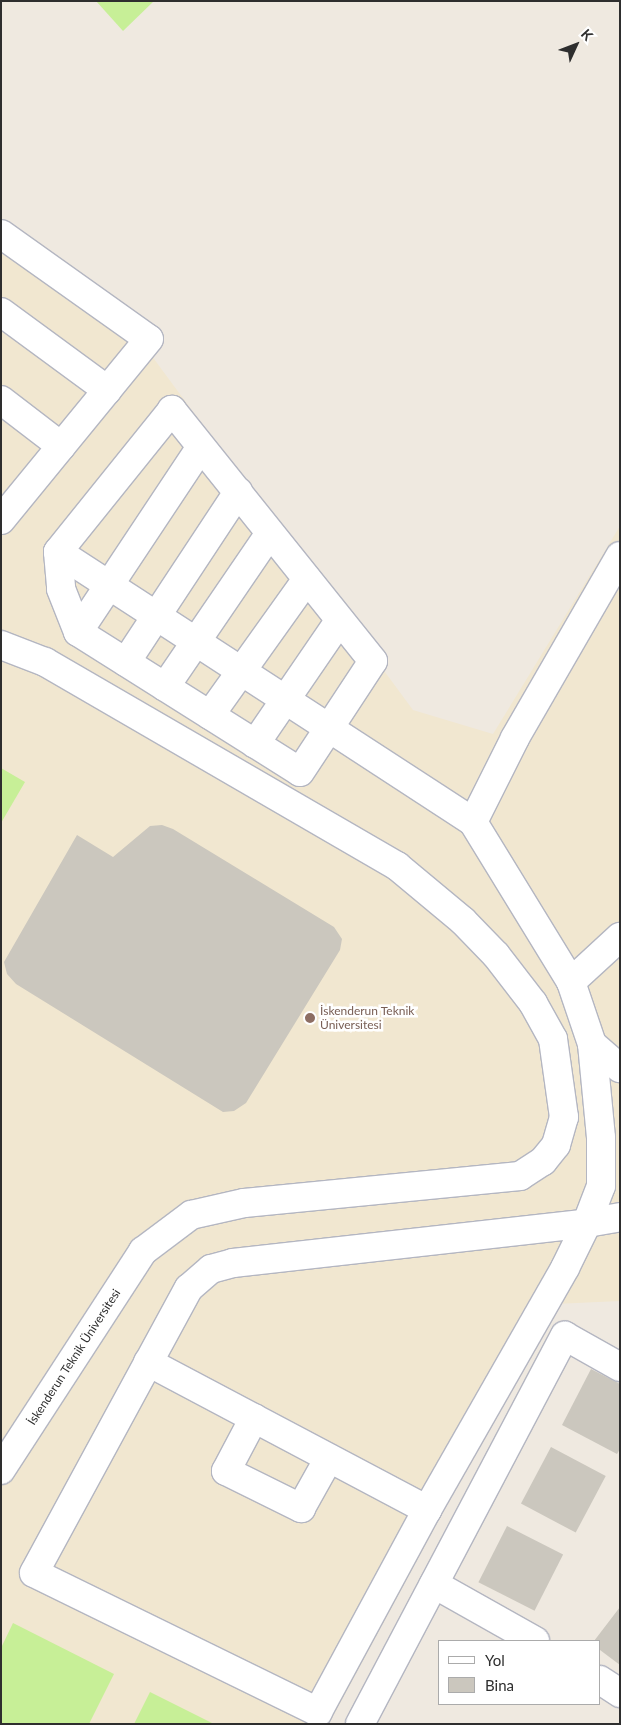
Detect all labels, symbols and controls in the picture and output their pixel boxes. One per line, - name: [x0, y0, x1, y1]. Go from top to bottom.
- north arrow: [551, 20, 601, 70]
- text: K: [578, 25, 597, 44]
- place label: İskenderun Teknik Üniversitesi: [320, 1004, 415, 1032]
- marker: İskenderun Teknik Üniversitesi: [304, 1012, 316, 1024]
- street label: İskenderun Teknik Üniversitesi: [25, 1286, 123, 1428]
- legend: [438, 1640, 601, 1705]
- text: Yol: [485, 1651, 505, 1669]
- text: Bina: [485, 1676, 514, 1694]

